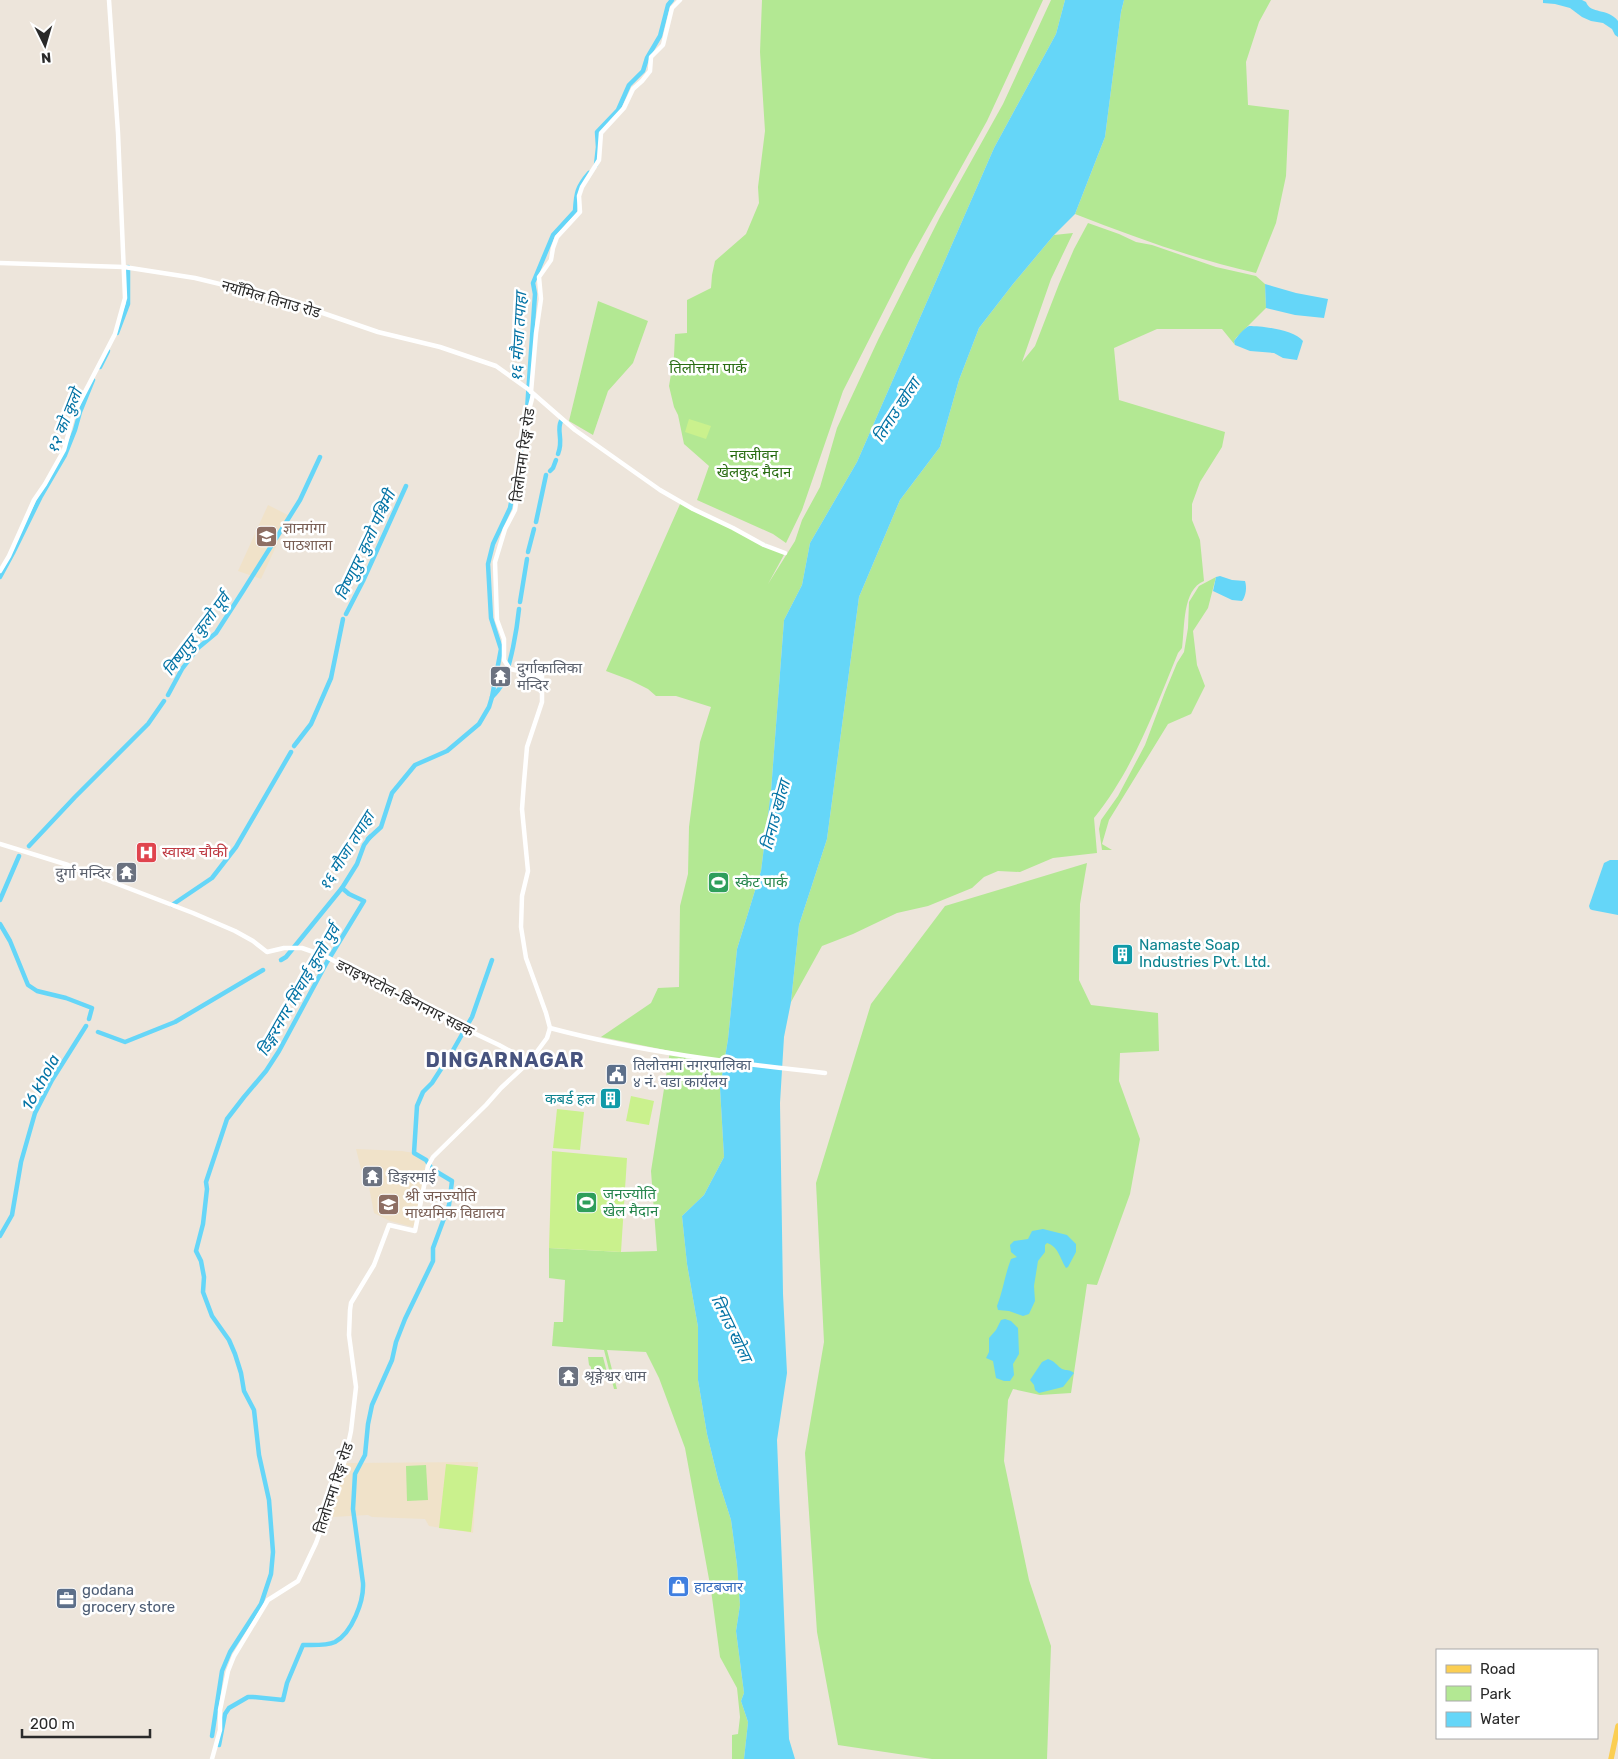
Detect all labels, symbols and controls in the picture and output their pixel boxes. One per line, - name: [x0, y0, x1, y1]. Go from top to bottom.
- north arrow: [20, 20, 70, 70]
- text: N: [40, 49, 52, 66]
- street label: नयाँमिल तिनाउ रोड: [219, 276, 324, 322]
- water label: १६ मौजा तपाहा: [507, 289, 530, 382]
- park label: तिलोत्तमा पार्क: [669, 359, 747, 377]
- water label: तिनाउ खोला: [869, 373, 925, 445]
- water label: १२ को कुलो: [43, 383, 88, 457]
- street label: तिलोत्तमा रिङ्ग रोड: [508, 406, 539, 503]
- park label: नवजीवन खेलकुद मैदान: [717, 446, 792, 482]
- water label: विष्णुपुर कुलो पश्चिमी: [332, 485, 401, 603]
- place label: ज्ञानगंगा पाठशाला: [283, 519, 333, 554]
- school or university icon: ज्ञानगंगा पाठशाला: [255, 525, 279, 549]
- water label: विष्णुपुर कुलो पूर्व: [159, 586, 237, 680]
- place label: दुर्गाकालिका मन्दिर: [517, 659, 583, 694]
- temple icon: दुर्गाकालिका मन्दिर: [489, 665, 513, 689]
- water label: तिनाउ खोला: [757, 775, 795, 852]
- water label: १६ मौजा तपाहा: [315, 806, 380, 894]
- hospital icon: स्वास्थ चौकी: [134, 840, 158, 864]
- place label: स्वास्थ चौकी: [162, 843, 229, 861]
- temple icon: दुर्गा मन्दिर: [115, 861, 139, 885]
- place label: दुर्गा मन्दिर: [55, 864, 112, 883]
- sports icon: स्केट पार्क: [707, 870, 731, 894]
- place label: स्केट पार्क: [735, 873, 788, 891]
- water label: डिङ्गरनगर सिंचाई कुलो पुर्व: [253, 918, 347, 1060]
- place label: Namaste Soap Industries Pvt. Ltd.: [1139, 936, 1270, 971]
- building icon: Namaste Soap Industries Pvt. Ltd.: [1111, 942, 1135, 966]
- street label: डराइभरटोल-डिन्गनगर सडक: [332, 955, 477, 1041]
- district label: DINGARNAGAR: [425, 1048, 585, 1072]
- water label: 16 khola: [17, 1051, 64, 1113]
- place label: तिलोत्तमा नगरपालिका ४ नं. वडा कार्यलय: [633, 1056, 752, 1091]
- public building icon: तिलोत्तमा नगरपालिका ४ नं. वडा कार्यलय: [605, 1062, 629, 1086]
- building icon: कबर्ड हल: [599, 1087, 623, 1111]
- place label: कबर्ड हल: [545, 1090, 596, 1108]
- temple icon: डिङ्गरमाई: [360, 1165, 384, 1189]
- place label: डिङ्गरमाई: [388, 1168, 437, 1186]
- place label: जनज्योति खेल मैदान: [603, 1185, 659, 1220]
- place label: श्री जनज्योति माध्यमिक विद्यालय: [405, 1187, 505, 1222]
- sports icon: जनज्योति खेल मैदान: [575, 1191, 599, 1215]
- school or university icon: श्री जनज्योति माध्यमिक विद्यालय: [377, 1193, 401, 1217]
- water label: तिनाउ खोला: [707, 1292, 757, 1367]
- temple icon: श्रृङ्गेश्वर धाम: [556, 1364, 580, 1388]
- place label: श्रृङ्गेश्वर धाम: [584, 1367, 647, 1386]
- street label: तिलोत्तमा रिङ्ग रोड: [311, 1439, 357, 1536]
- shop icon: हाटबजार: [666, 1575, 690, 1599]
- place label: हाटबजार: [694, 1578, 744, 1596]
- place label: godana grocery store: [82, 1581, 175, 1616]
- office icon: godana grocery store: [54, 1587, 78, 1611]
- legend: [1436, 1649, 1598, 1739]
- text: Road: [1480, 1660, 1516, 1678]
- text: Park: [1480, 1685, 1511, 1703]
- scale bar: [22, 1706, 150, 1738]
- text: Water: [1480, 1710, 1520, 1728]
- text: 200 m: [30, 1715, 75, 1733]

